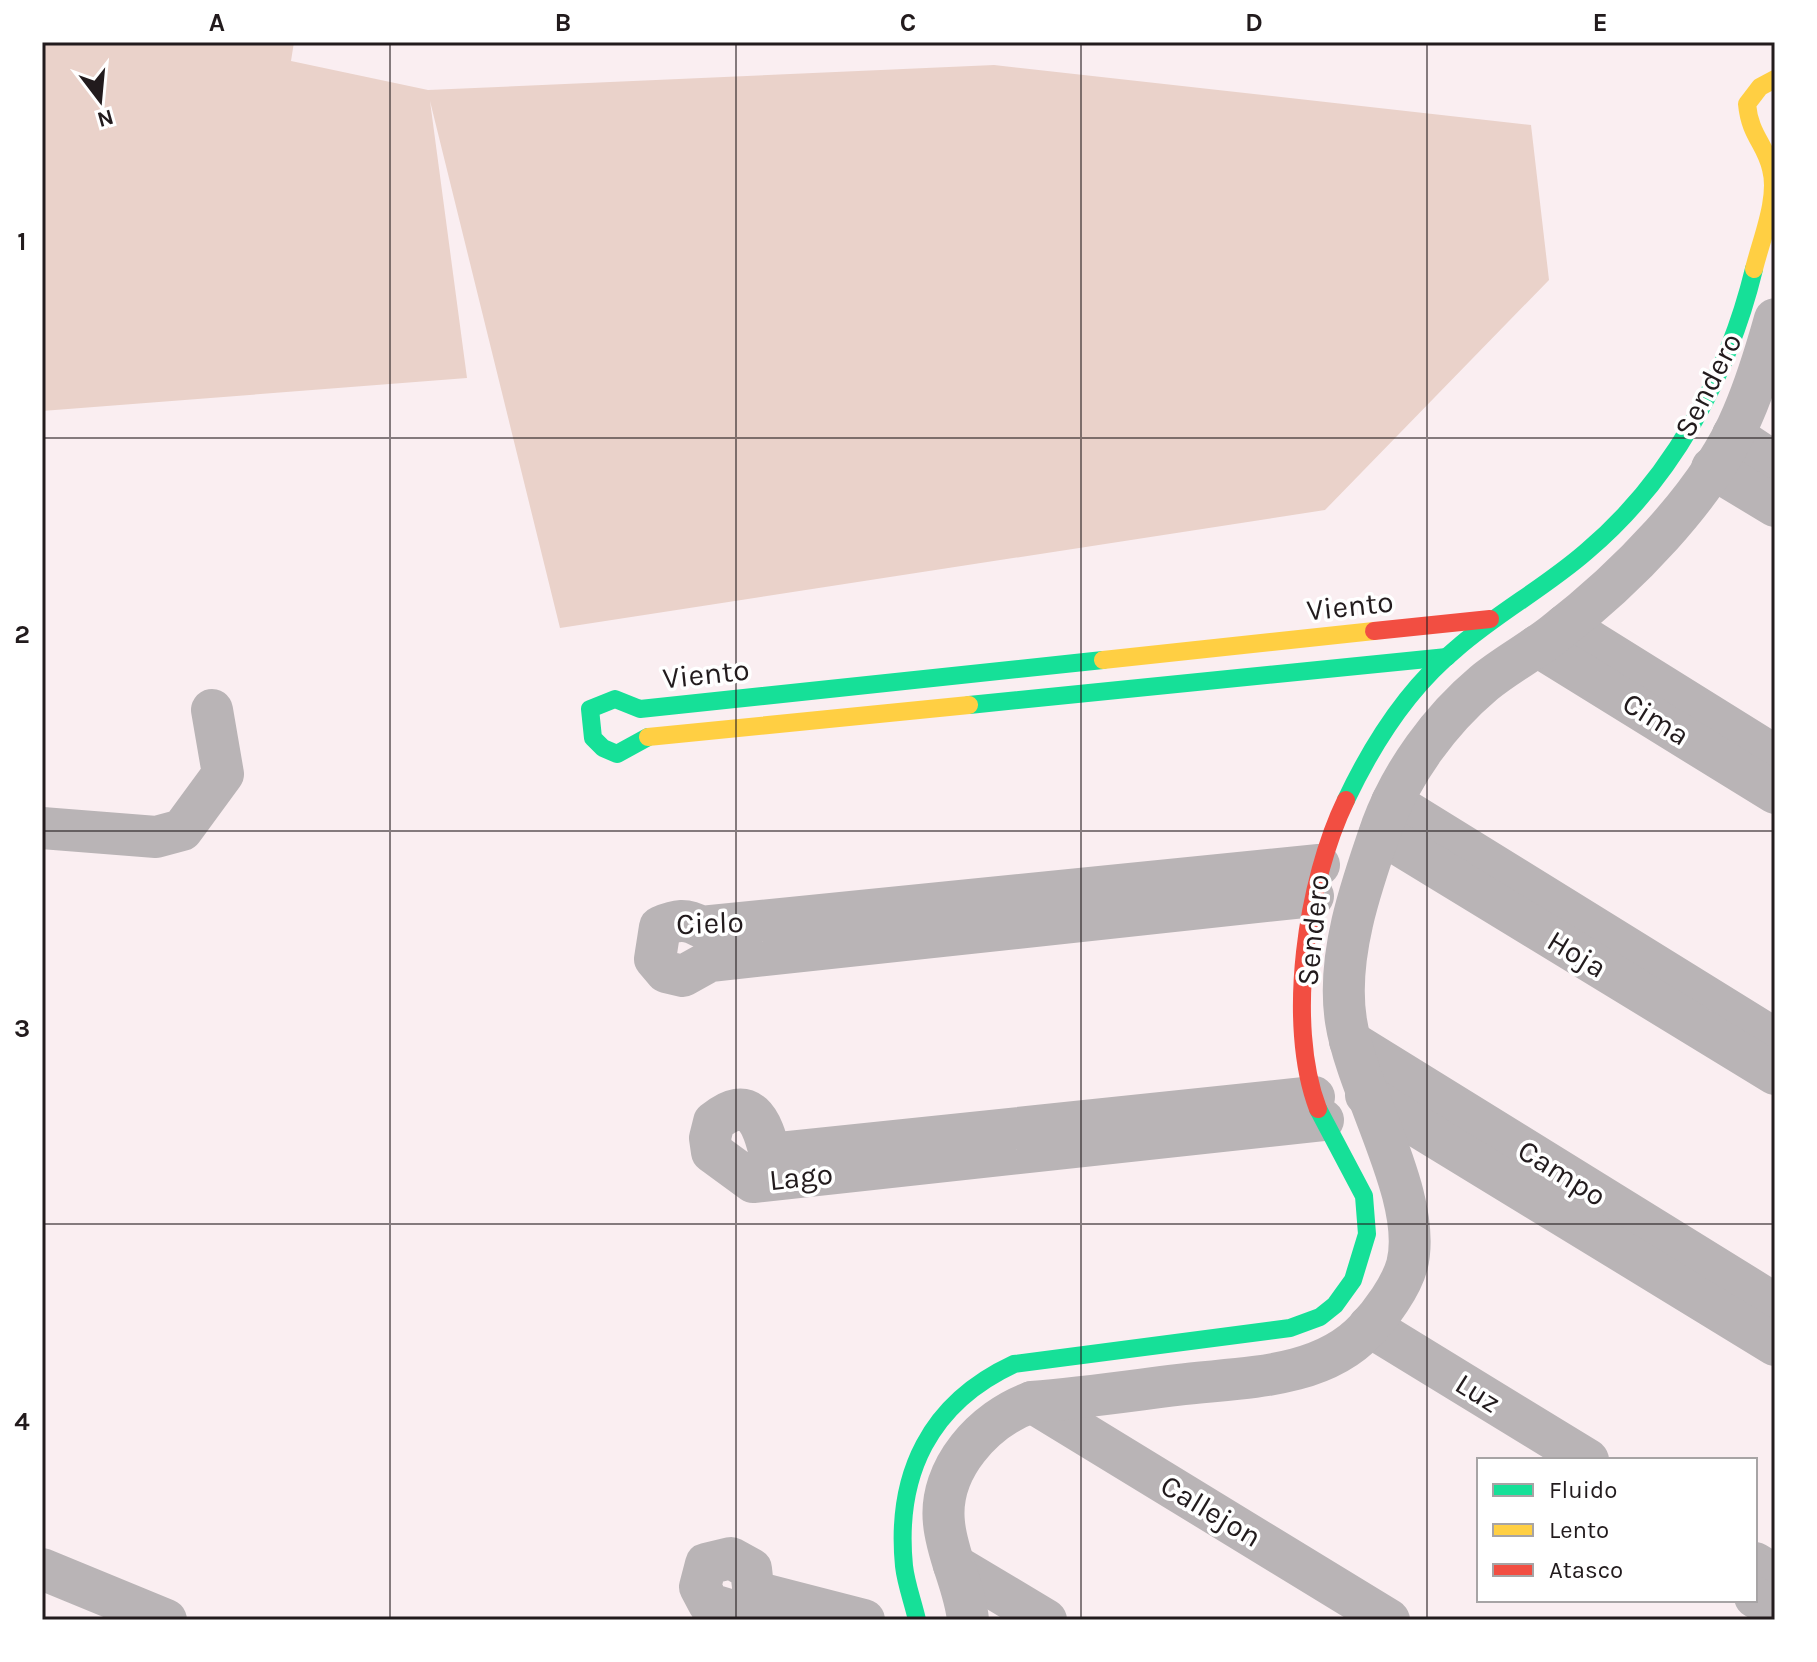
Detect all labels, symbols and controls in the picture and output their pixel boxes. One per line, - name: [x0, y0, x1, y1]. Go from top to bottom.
- text: A: [209, 7, 225, 38]
- text: B: [555, 7, 571, 38]
- text: C: [900, 7, 916, 38]
- text: D: [1245, 7, 1263, 38]
- text: E: [1592, 7, 1608, 38]
- north arrow: [60, 60, 140, 140]
- text: N: [94, 104, 116, 133]
- text: 1: [17, 226, 27, 257]
- street label: Sendero: [1667, 327, 1749, 443]
- street label: Viento: [1305, 584, 1395, 628]
- text: 2: [14, 619, 30, 650]
- street label: Viento: [661, 652, 751, 696]
- street label: Cima: [1616, 685, 1696, 753]
- street label: Sendero: [1289, 872, 1337, 988]
- street label: Cielo: [676, 904, 744, 942]
- street label: Hoja: [1541, 923, 1613, 985]
- text: 3: [14, 1013, 30, 1044]
- street label: Campo: [1511, 1132, 1613, 1214]
- street label: Lago: [767, 1156, 835, 1198]
- street label: Luz: [1449, 1365, 1507, 1421]
- text: 4: [14, 1406, 30, 1437]
- legend: [1477, 1458, 1757, 1602]
- street label: Callejon: [1154, 1467, 1268, 1555]
- text: Fluido: [1549, 1476, 1617, 1504]
- text: Lento: [1549, 1516, 1609, 1544]
- text: Atasco: [1549, 1556, 1623, 1584]

